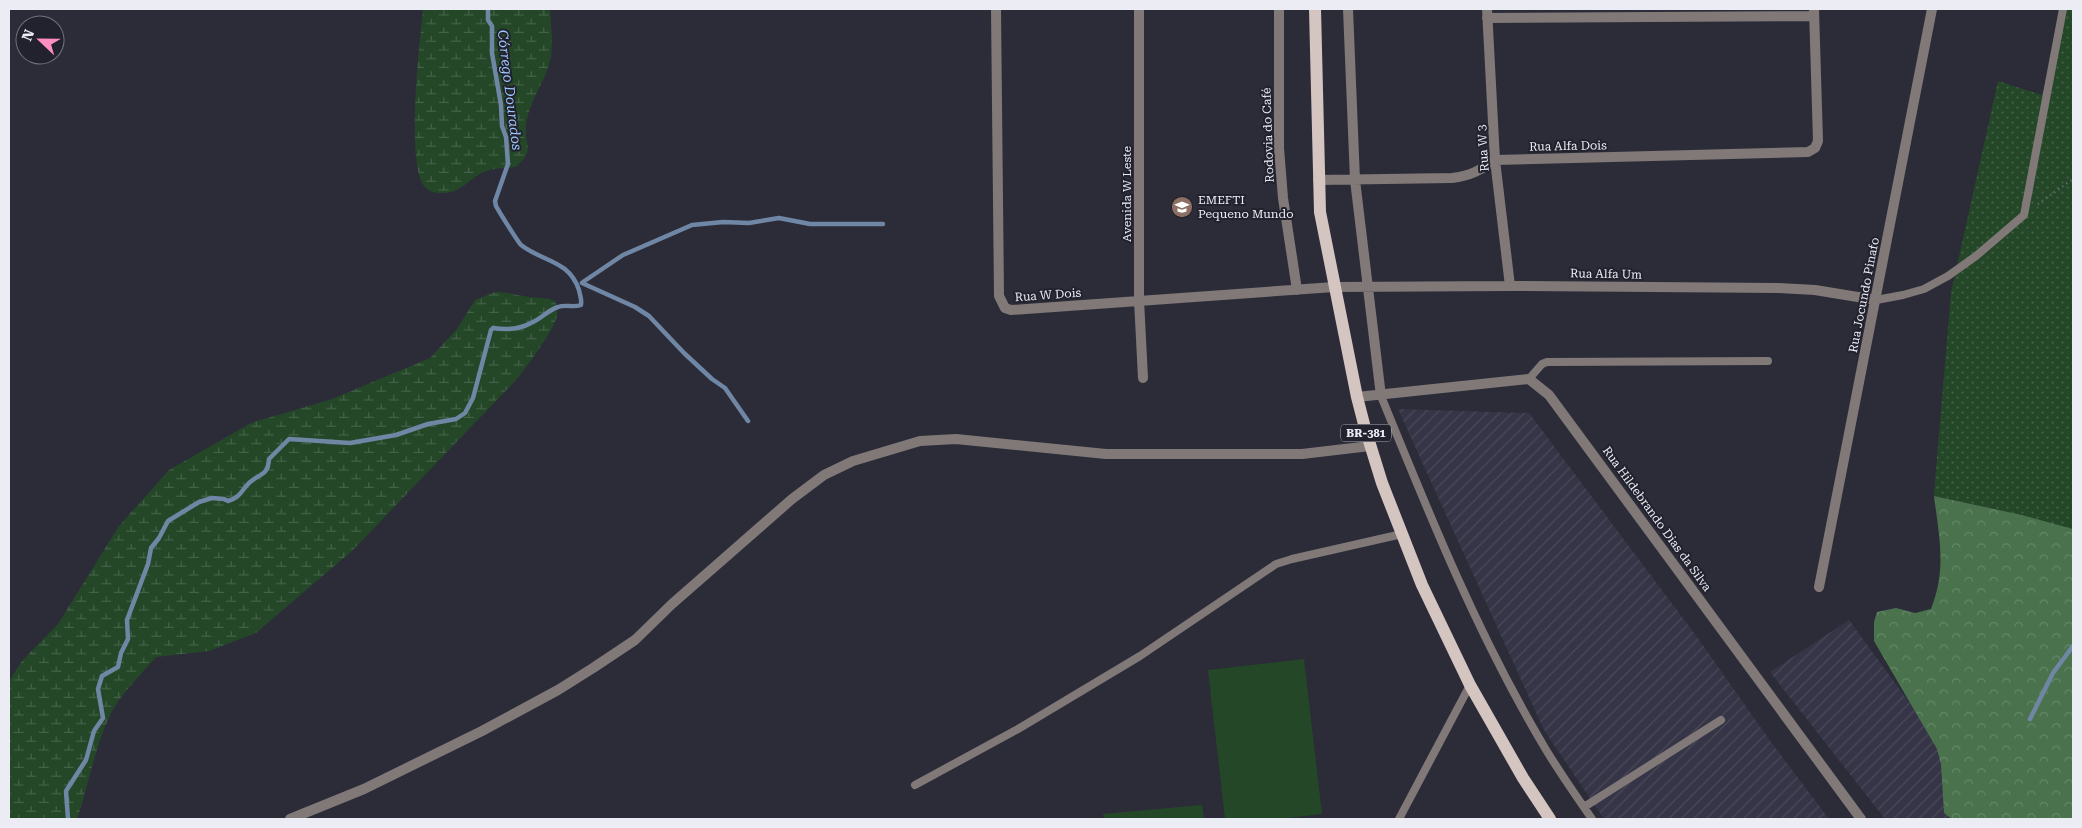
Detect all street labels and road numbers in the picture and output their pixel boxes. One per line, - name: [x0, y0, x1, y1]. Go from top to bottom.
- street label: Rodovia do Café: [1259, 87, 1277, 183]
- street label: Rua W 3: [1474, 124, 1492, 172]
- street label: Rua Alfa Dois: [1529, 138, 1607, 154]
- street label: Avenida W Leste: [1120, 146, 1134, 242]
- street label: Rua Jocundo Pinafo: [1846, 236, 1882, 354]
- street label: Rua Alfa Um: [1570, 266, 1642, 282]
- street label: Rua W Dois: [1014, 286, 1082, 304]
- road number: BR-381: [1341, 424, 1391, 442]
- street label: Rua Hildebrando Dias da Silva: [1600, 444, 1715, 595]

